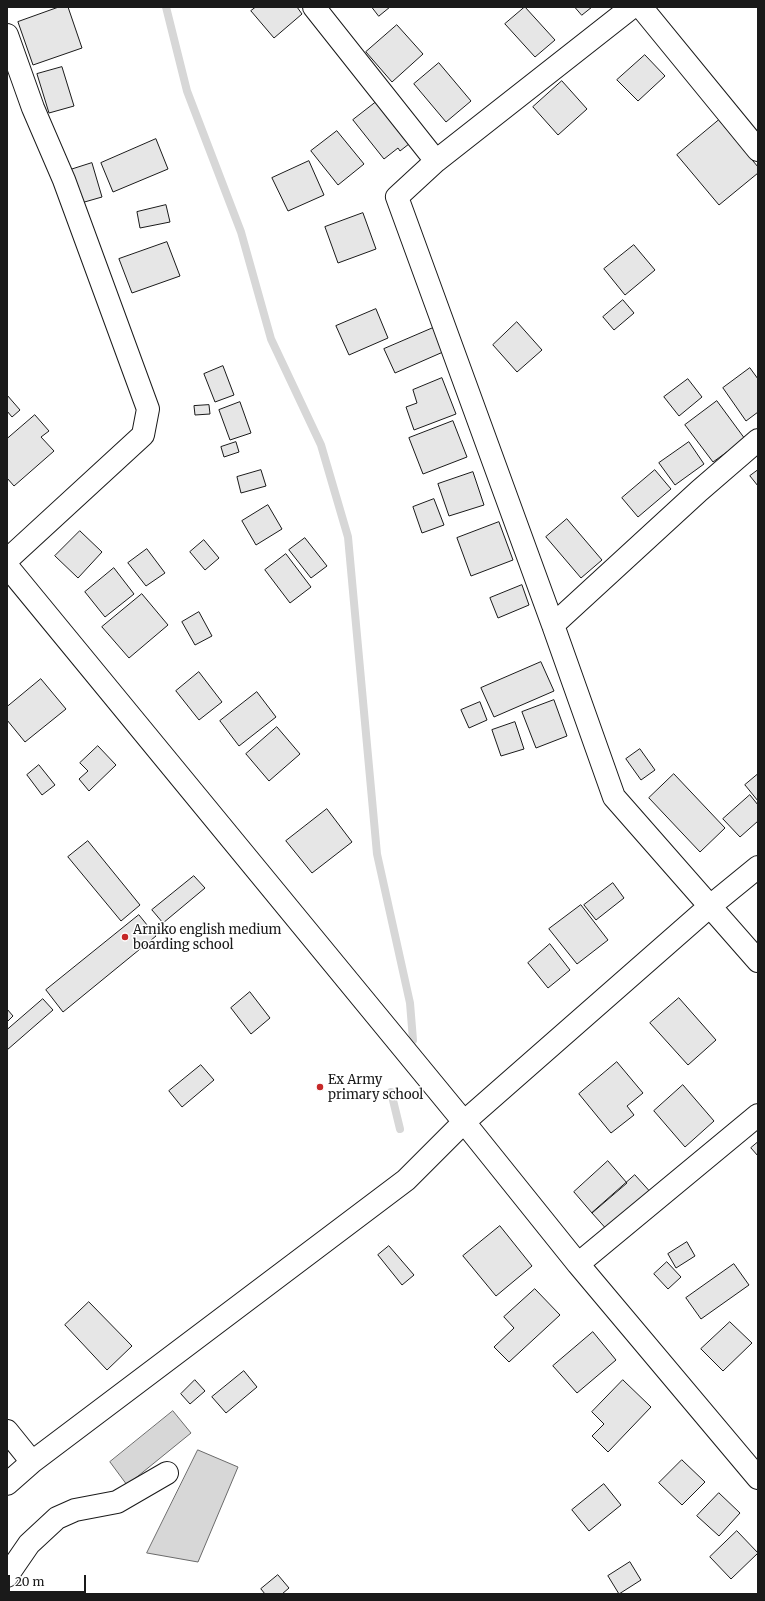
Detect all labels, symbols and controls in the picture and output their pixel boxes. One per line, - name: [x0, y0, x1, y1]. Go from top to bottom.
- place label: Arniko english medium boarding school: [133, 922, 281, 953]
- marker: Arniko english medium boarding school: [120, 932, 130, 942]
- place label: Ex Army primary school: [328, 1072, 423, 1103]
- marker: Ex Army primary school: [315, 1082, 325, 1092]
- scale bar: [10, 1567, 88, 1593]
- text: 20 m: [15, 1574, 44, 1589]

